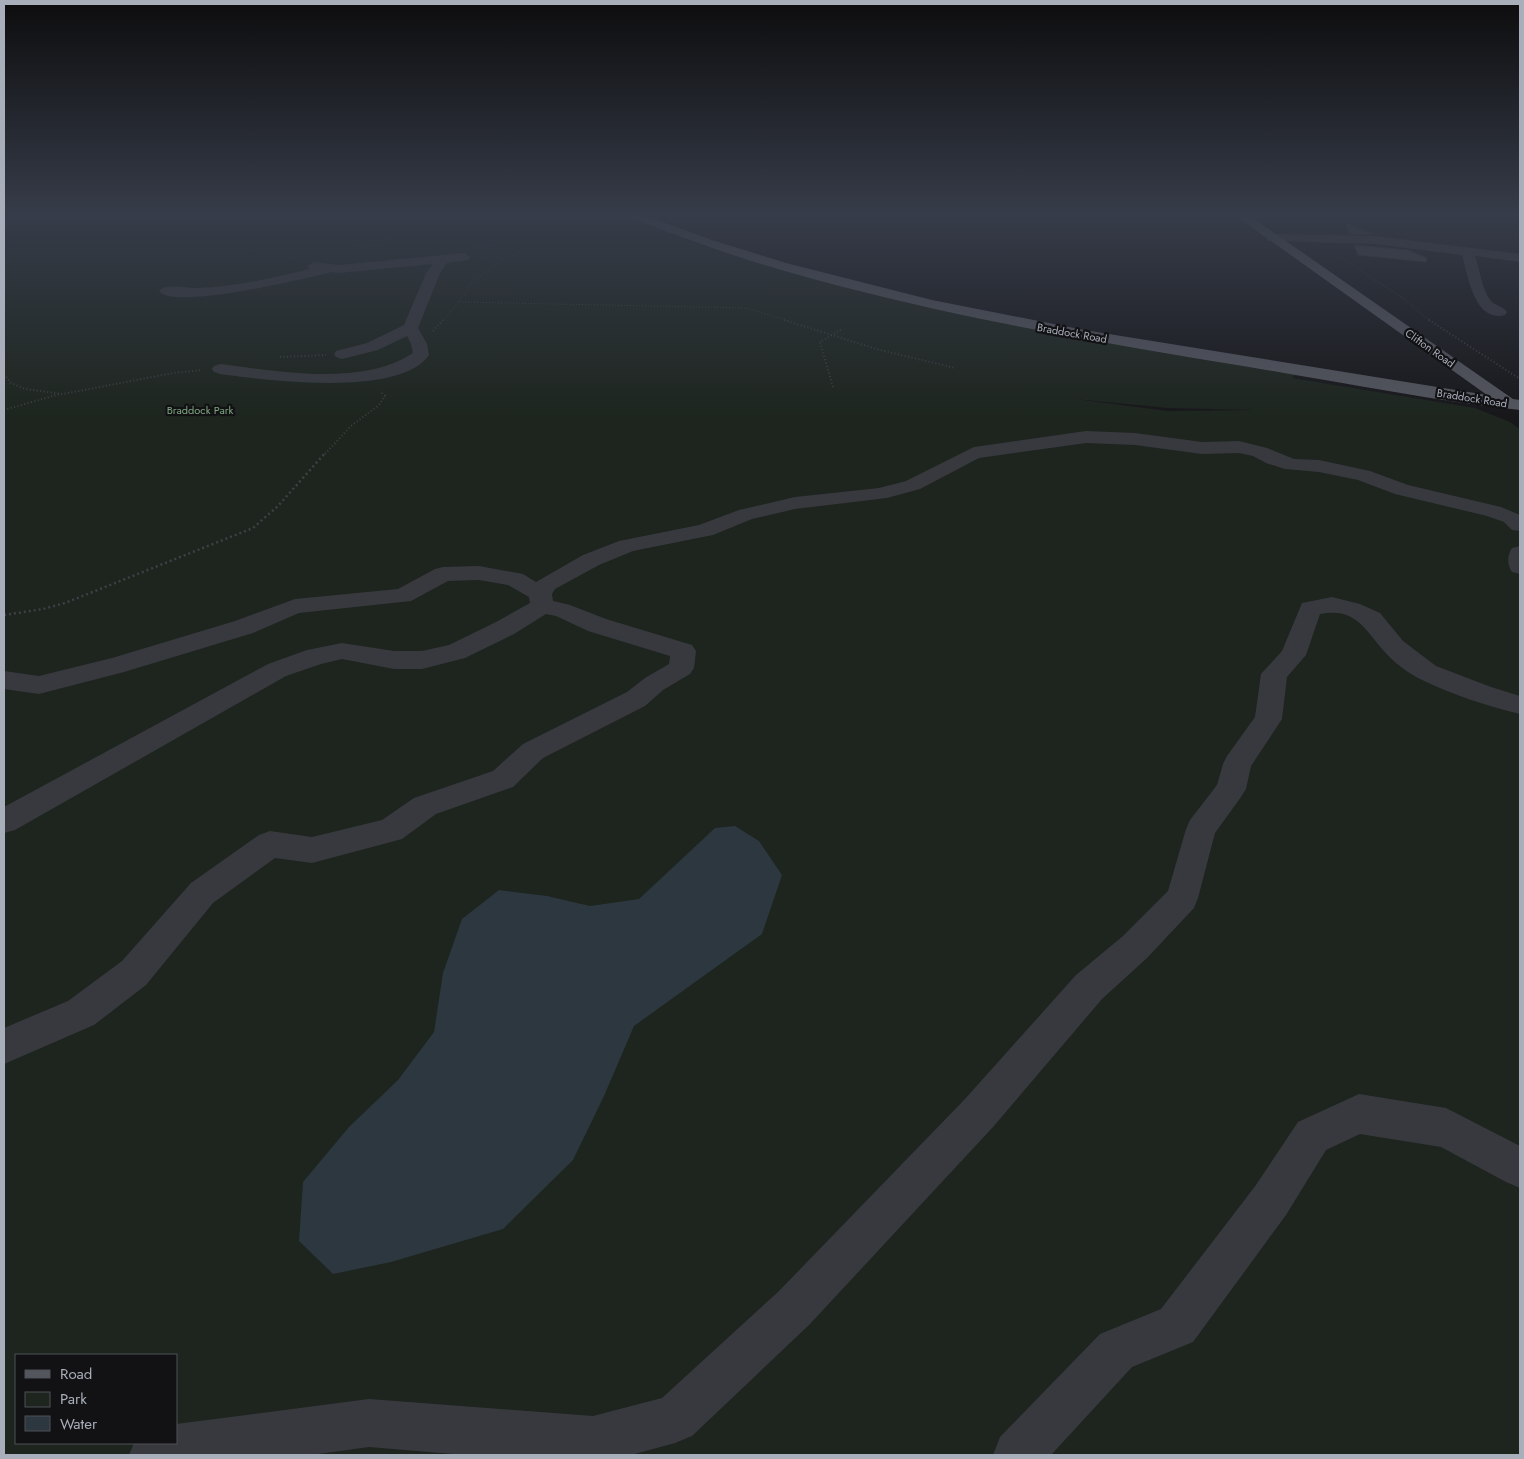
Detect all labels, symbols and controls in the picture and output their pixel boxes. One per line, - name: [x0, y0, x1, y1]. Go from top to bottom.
- street label: Braddock Road: [1036, 319, 1108, 347]
- street label: Clifton Road: [1402, 325, 1458, 371]
- street label: Braddock Road: [1436, 385, 1508, 411]
- park label: Braddock Park: [167, 402, 234, 418]
- legend: [15, 1354, 178, 1444]
- text: Road: [60, 1363, 92, 1385]
- text: Park: [60, 1388, 87, 1410]
- text: Water: [60, 1413, 98, 1435]

